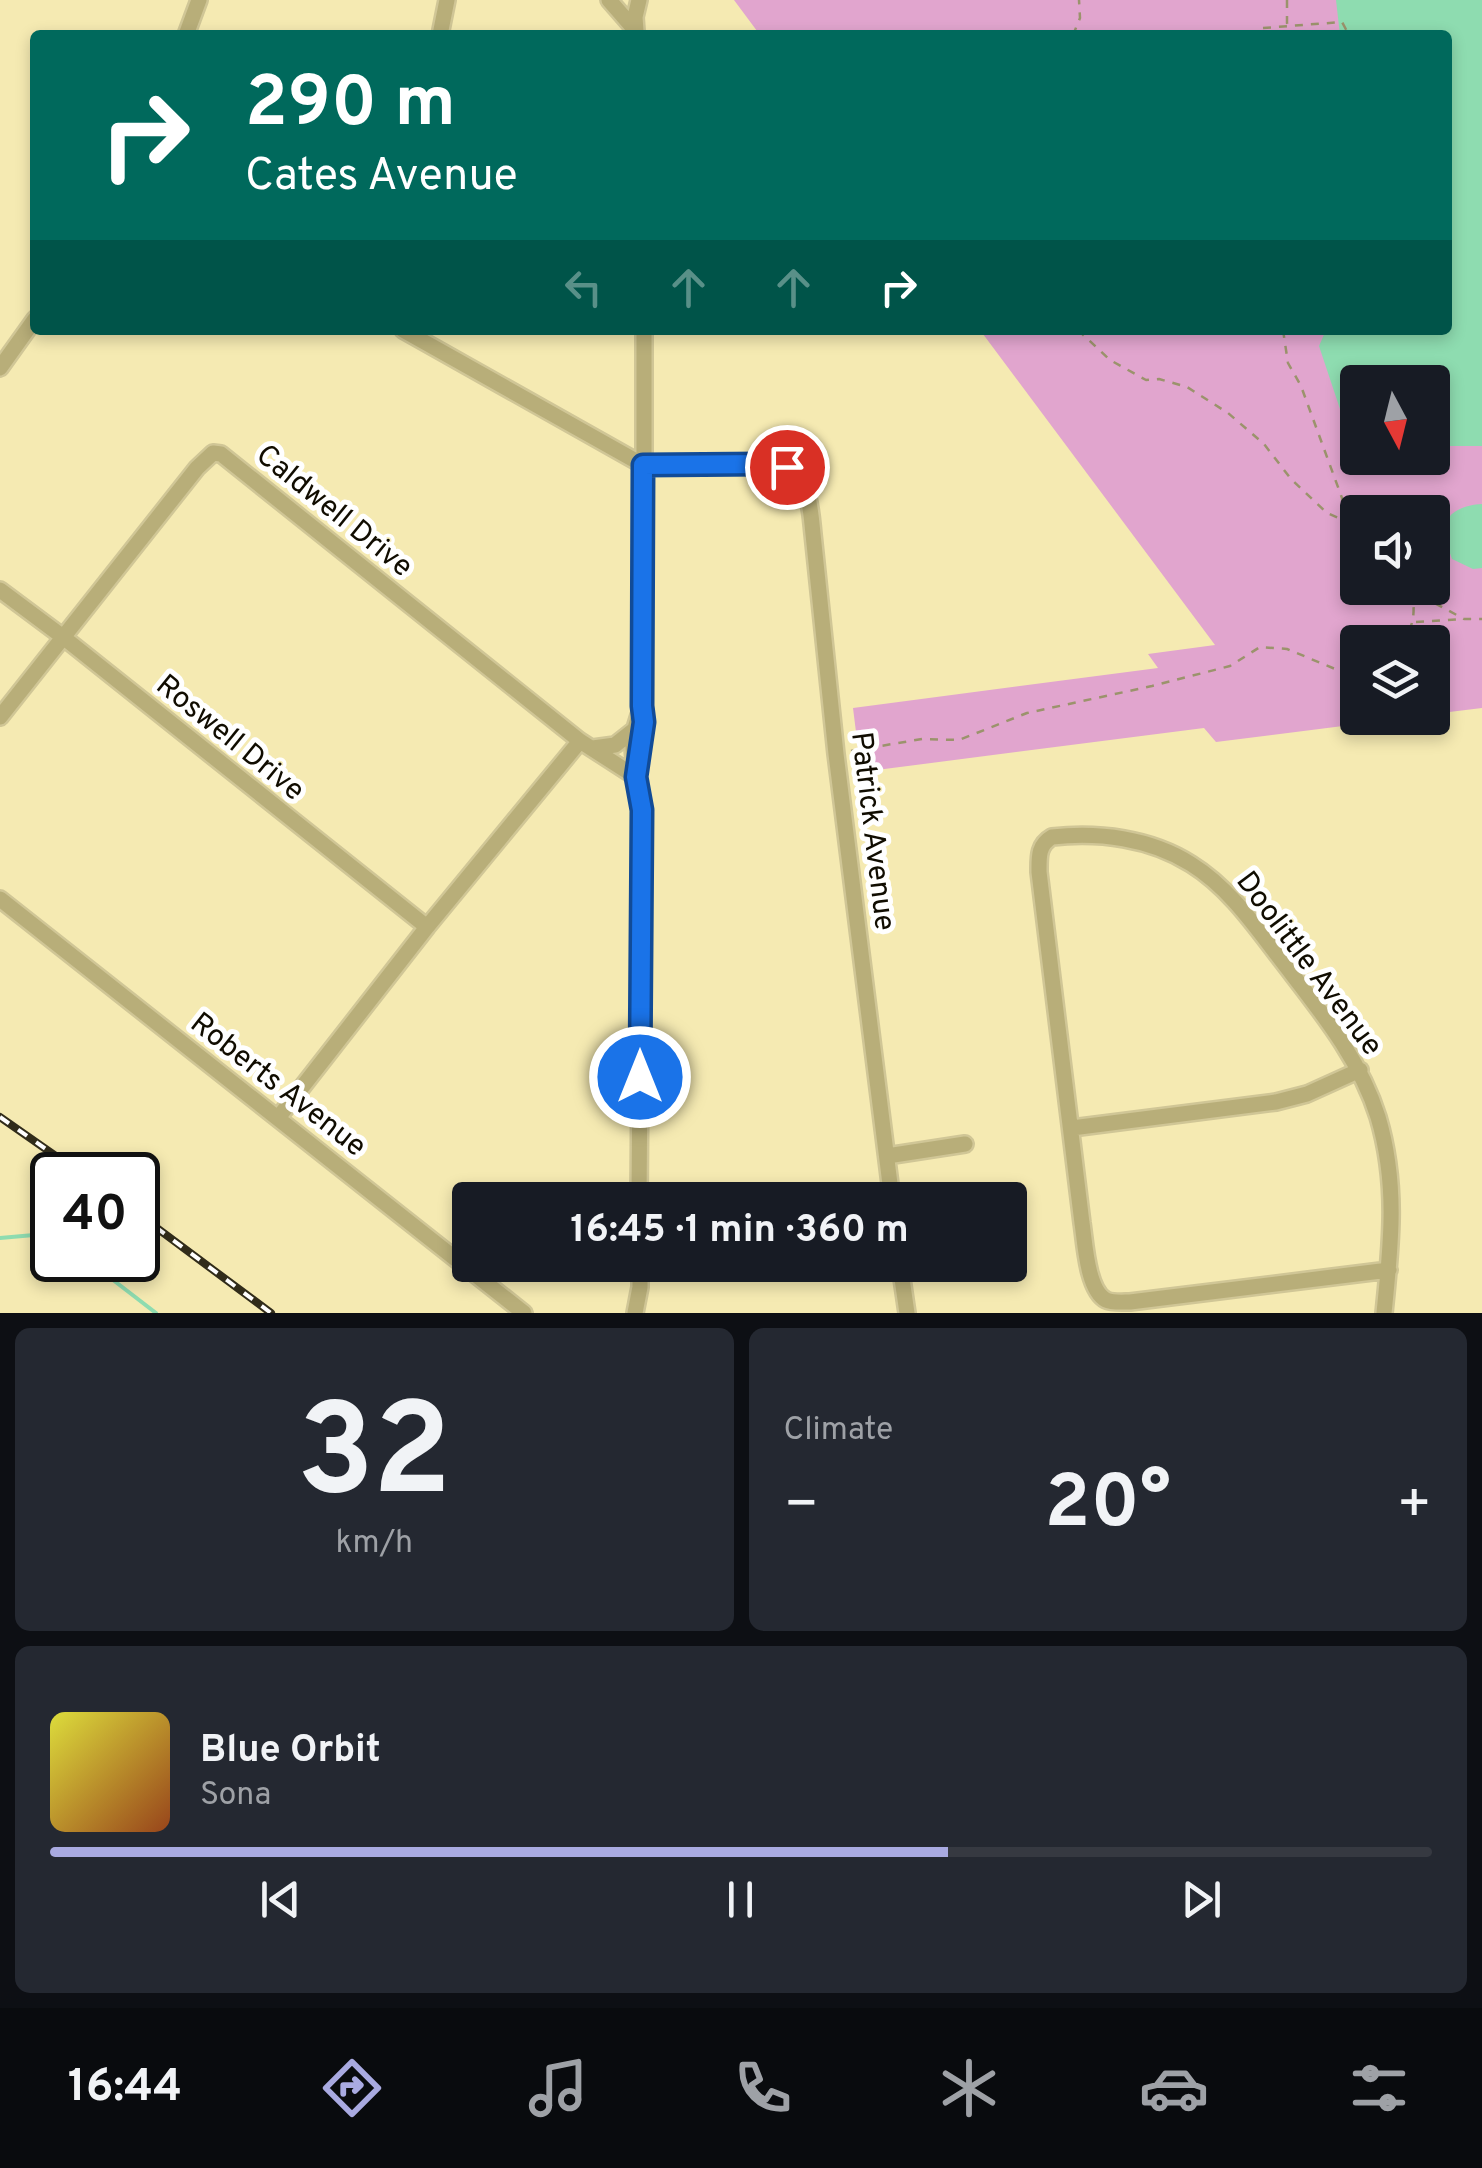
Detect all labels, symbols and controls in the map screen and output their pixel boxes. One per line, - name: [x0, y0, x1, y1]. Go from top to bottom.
- text: 290 m: [245, 62, 456, 151]
- icon: right: [80, 70, 210, 200]
- text: Cates Avenue: [245, 149, 518, 206]
- icon: left: [556, 260, 611, 315]
- icon: ahead: [661, 260, 716, 315]
- icon: ahead: [766, 260, 821, 315]
- icon: right: [871, 260, 926, 315]
- north arrow: [1340, 365, 1450, 475]
- map controls: [1340, 365, 1450, 735]
- pin: [745, 425, 830, 510]
- street label: Caldwell Drive: [248, 437, 419, 586]
- icon: arrive: [760, 440, 815, 495]
- button: sound: [1340, 495, 1450, 605]
- button: layers: [1340, 625, 1450, 735]
- street label: Roswell Drive: [148, 668, 311, 810]
- street label: Patrick Avenue: [841, 730, 902, 933]
- street label: Doolittle Avenue: [1227, 865, 1389, 1064]
- street label: Roberts Avenue: [182, 1006, 373, 1166]
- position arrow: [588, 1025, 692, 1129]
- speed limit sign: 40: [30, 1152, 160, 1282]
- text: 16:45 · 1 min · 360 m: [570, 1207, 909, 1256]
- text: 32: [297, 1376, 452, 1541]
- text: Climate: [784, 1411, 893, 1451]
- text: 20°: [1045, 1459, 1171, 1554]
- text: −: [784, 1472, 819, 1542]
- text: +: [1397, 1472, 1432, 1542]
- text: km/h: [335, 1524, 413, 1564]
- text: Blue Orbit: [200, 1727, 381, 1776]
- text: Sona: [200, 1776, 271, 1816]
- icon: previous: [253, 1872, 308, 1927]
- icon: pause: [713, 1872, 768, 1927]
- icon: next: [1174, 1872, 1229, 1927]
- icon: directions: [317, 2053, 387, 2123]
- icon: music: [523, 2053, 593, 2123]
- icon: phone: [728, 2053, 798, 2123]
- icon: climate: [934, 2053, 1004, 2123]
- icon: car: [1139, 2053, 1209, 2123]
- icon: filters: [1344, 2053, 1414, 2123]
- text: 16:44: [68, 2060, 182, 2117]

